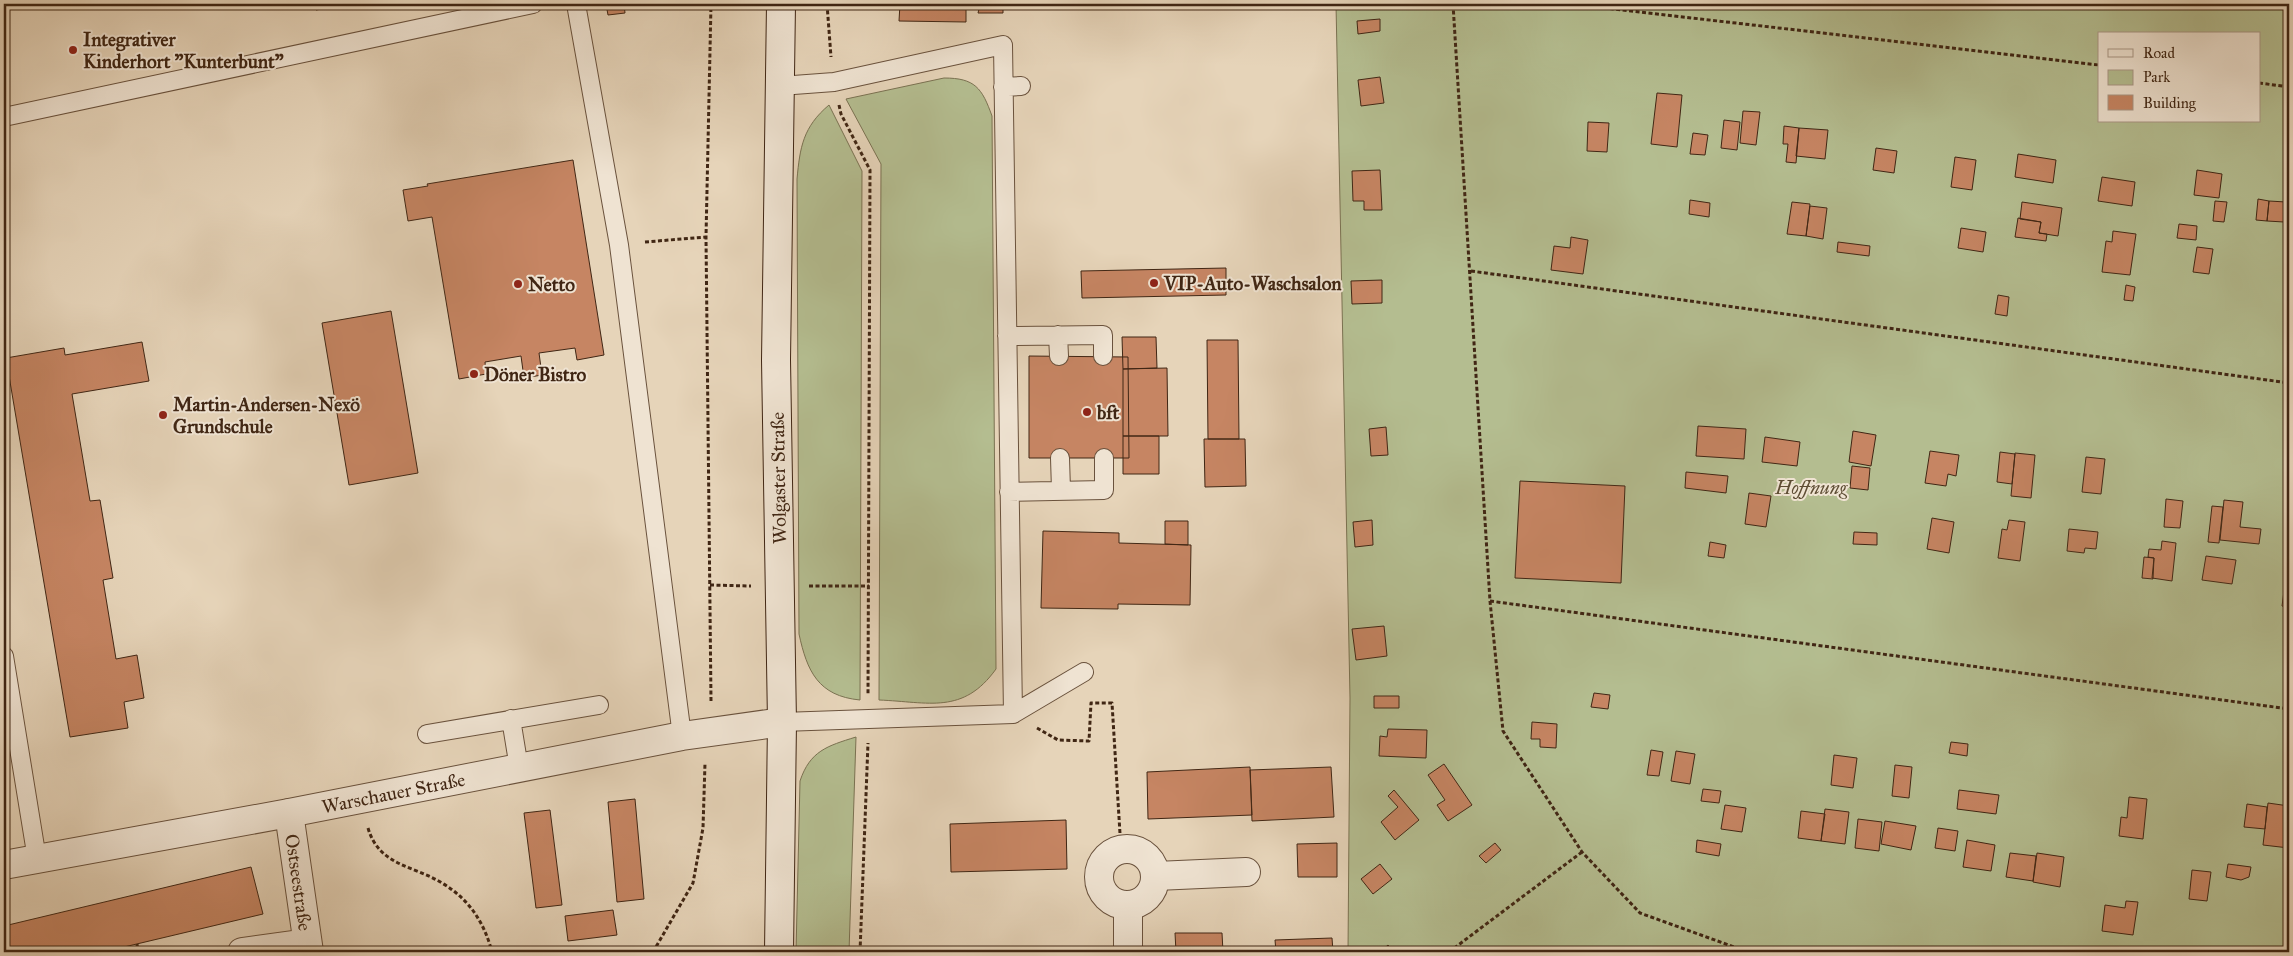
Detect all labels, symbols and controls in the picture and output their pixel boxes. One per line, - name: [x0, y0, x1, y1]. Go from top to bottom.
- place label: Integrativer Kinderhort "Kunterbunt": [83, 28, 284, 73]
- legend: [2098, 32, 2260, 122]
- marker: Integrativer Kinderhort "Kunterbunt": [67, 44, 79, 56]
- text: Road: [2143, 44, 2175, 62]
- text: Park: [2143, 68, 2170, 86]
- text: Building: [2143, 94, 2197, 112]
- place label: VIP-Auto-Waschsalon: [1163, 272, 1342, 295]
- place label: Netto: [528, 273, 575, 296]
- marker: VIP-Auto-Waschsalon: [1148, 277, 1160, 289]
- marker: Netto: [512, 278, 524, 290]
- place label: Döner Bistro: [484, 363, 587, 386]
- marker: Döner Bistro: [468, 368, 480, 380]
- place label: Martin-Andersen-Nexö Grundschule: [173, 393, 360, 438]
- place label: bft: [1096, 401, 1120, 424]
- marker: bft: [1081, 406, 1093, 418]
- marker: Martin-Andersen-Nexö Grundschule: [157, 409, 169, 421]
- street label: Wolgaster Straße: [766, 412, 792, 544]
- park label: Hoffnung: [1774, 476, 1849, 499]
- street label: Warschauer Straße: [320, 768, 467, 818]
- street label: Ostseestraße: [280, 832, 317, 932]

